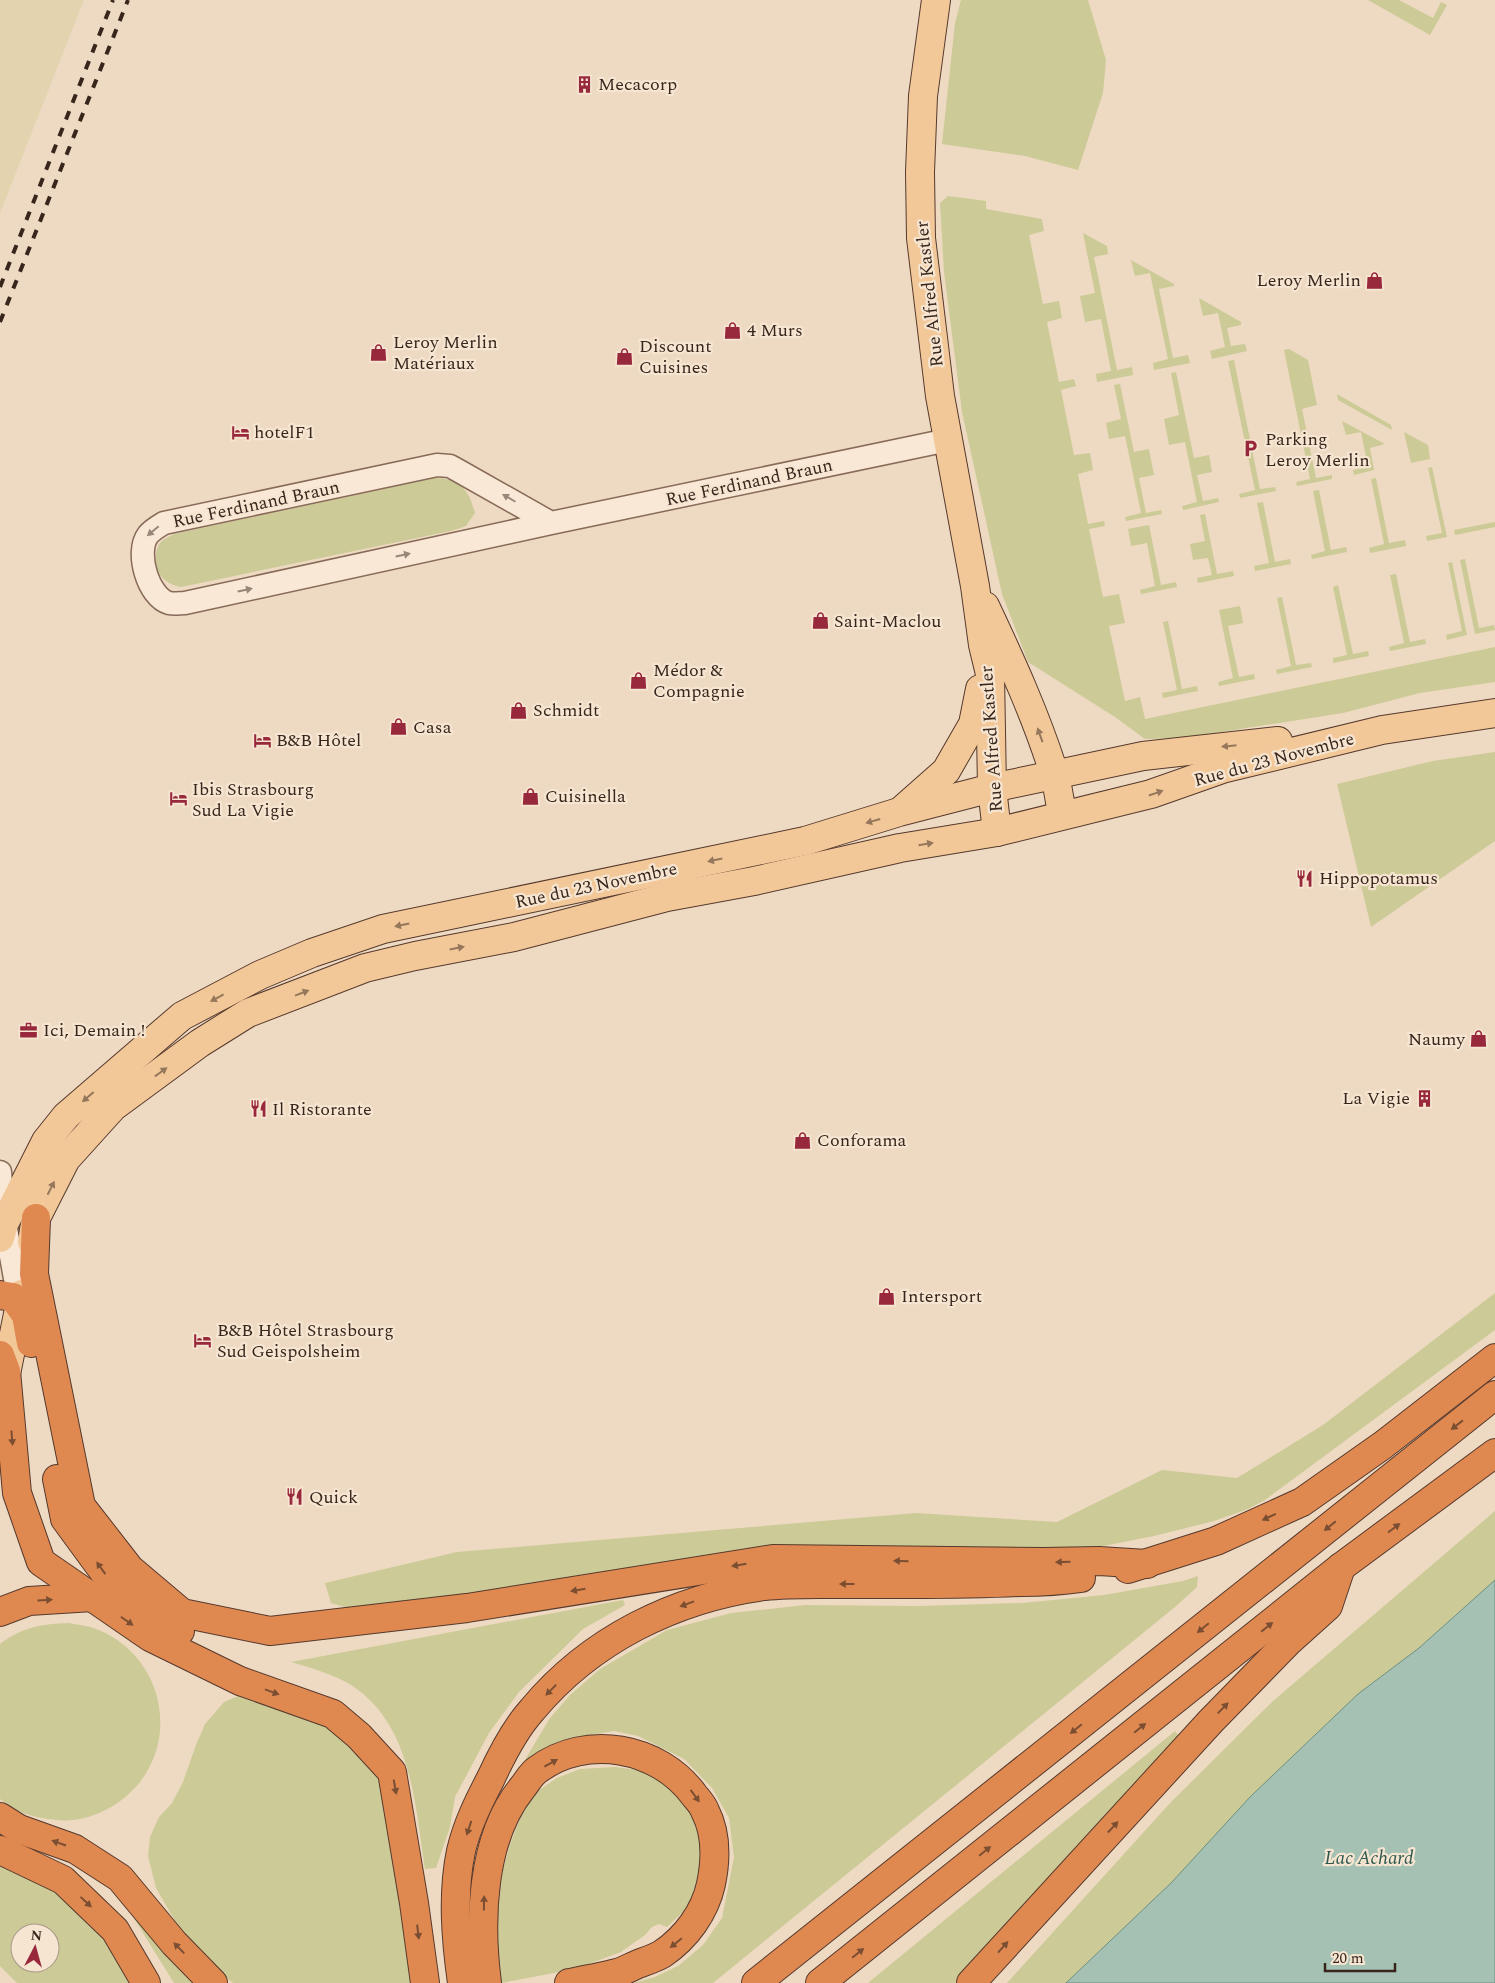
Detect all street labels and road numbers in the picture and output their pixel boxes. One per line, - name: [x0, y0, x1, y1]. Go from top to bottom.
- street label: Rue Alfred Kastler: [908, 219, 951, 368]
- street label: Rue Ferdinand Braun: [663, 452, 835, 513]
- street label: Rue Ferdinand Braun: [170, 474, 342, 535]
- street label: Rue Alfred Kastler: [973, 665, 1010, 813]
- street label: Rue du 23 Novembre: [1191, 725, 1357, 794]
- street label: Rue du 23 Novembre: [513, 855, 680, 916]

